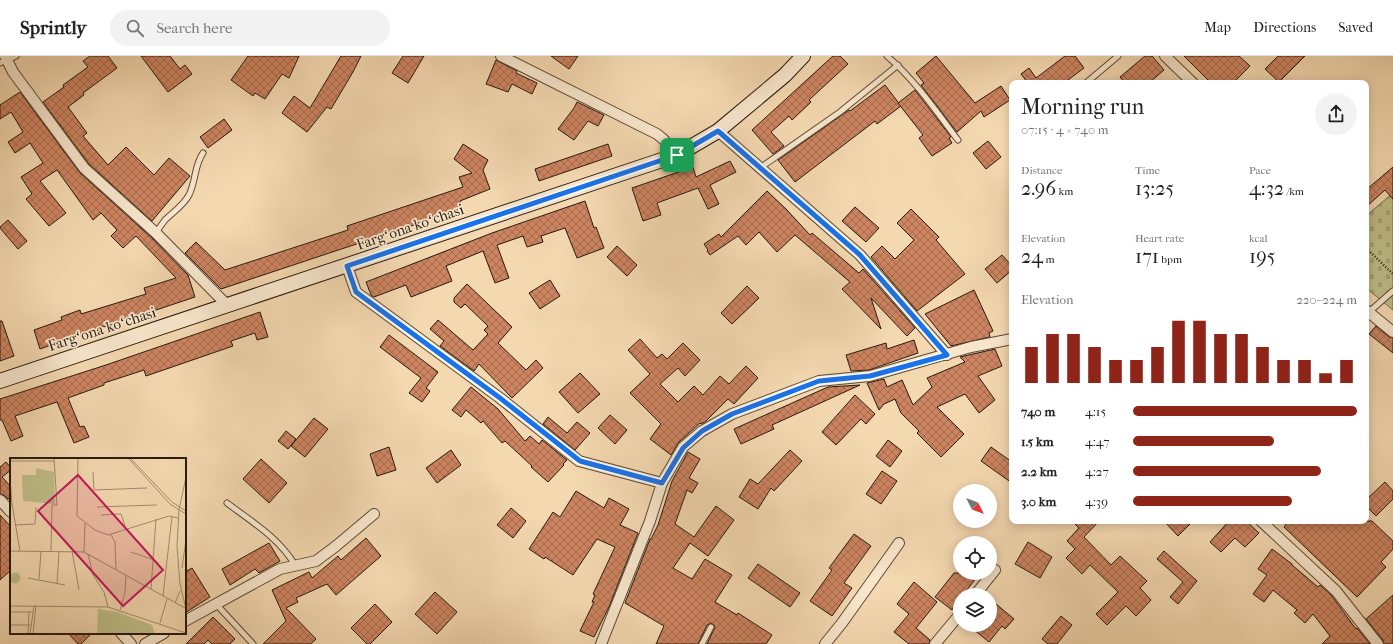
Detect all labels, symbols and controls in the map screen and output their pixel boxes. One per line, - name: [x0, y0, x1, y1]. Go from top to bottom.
- search box: [110, 10, 390, 46]
- text: Sprintly: [20, 17, 86, 39]
- icon: search: [124, 17, 146, 39]
- text: Search here: [156, 19, 232, 37]
- text: Map: [1204, 19, 1231, 36]
- text: Directions: [1253, 19, 1316, 36]
- text: Saved: [1338, 19, 1373, 36]
- button: share: [1315, 93, 1357, 135]
- text: Morning run: [1021, 94, 1144, 120]
- text: 07:15 · 4 × 740 m: [1021, 122, 1109, 137]
- pin: [660, 138, 694, 172]
- icon: arrive: [666, 144, 688, 166]
- text: Distance: [1021, 164, 1062, 177]
- text: Time: [1135, 164, 1160, 177]
- text: Pace: [1249, 164, 1271, 177]
- text: 2.96: [1021, 177, 1056, 200]
- text: 13:25: [1135, 177, 1174, 200]
- text: 4:32: [1249, 177, 1284, 200]
- text: km: [1056, 185, 1073, 198]
- text: /km: [1284, 185, 1304, 198]
- street label: Fargʻona koʻchasi: [354, 200, 467, 254]
- text: Elevation: [1021, 232, 1065, 245]
- text: Heart rate: [1135, 232, 1184, 245]
- text: kcal: [1249, 232, 1268, 245]
- text: 24: [1021, 245, 1043, 268]
- text: 171: [1135, 245, 1159, 268]
- text: 195: [1249, 245, 1275, 268]
- text: m: [1043, 253, 1055, 266]
- text: bpm: [1159, 253, 1182, 266]
- text: Elevation: [1021, 292, 1074, 307]
- text: 220–224 m: [1296, 292, 1357, 307]
- street label: Fargʻona koʻchasi: [46, 303, 159, 355]
- text: 740 m: [1021, 404, 1055, 419]
- text: 4:15: [1085, 404, 1106, 419]
- text: 1.5 km: [1021, 434, 1054, 449]
- text: 4:47: [1085, 434, 1109, 449]
- inset map: [10, 458, 186, 634]
- text: 2.2 km: [1021, 464, 1057, 479]
- text: 4:27: [1085, 464, 1109, 479]
- north arrow: [953, 484, 997, 528]
- map controls: [953, 484, 997, 632]
- text: 3.0 km: [1021, 494, 1056, 509]
- text: 4:39: [1085, 494, 1108, 509]
- button: locate: [953, 536, 997, 580]
- button: layers: [953, 588, 997, 632]

